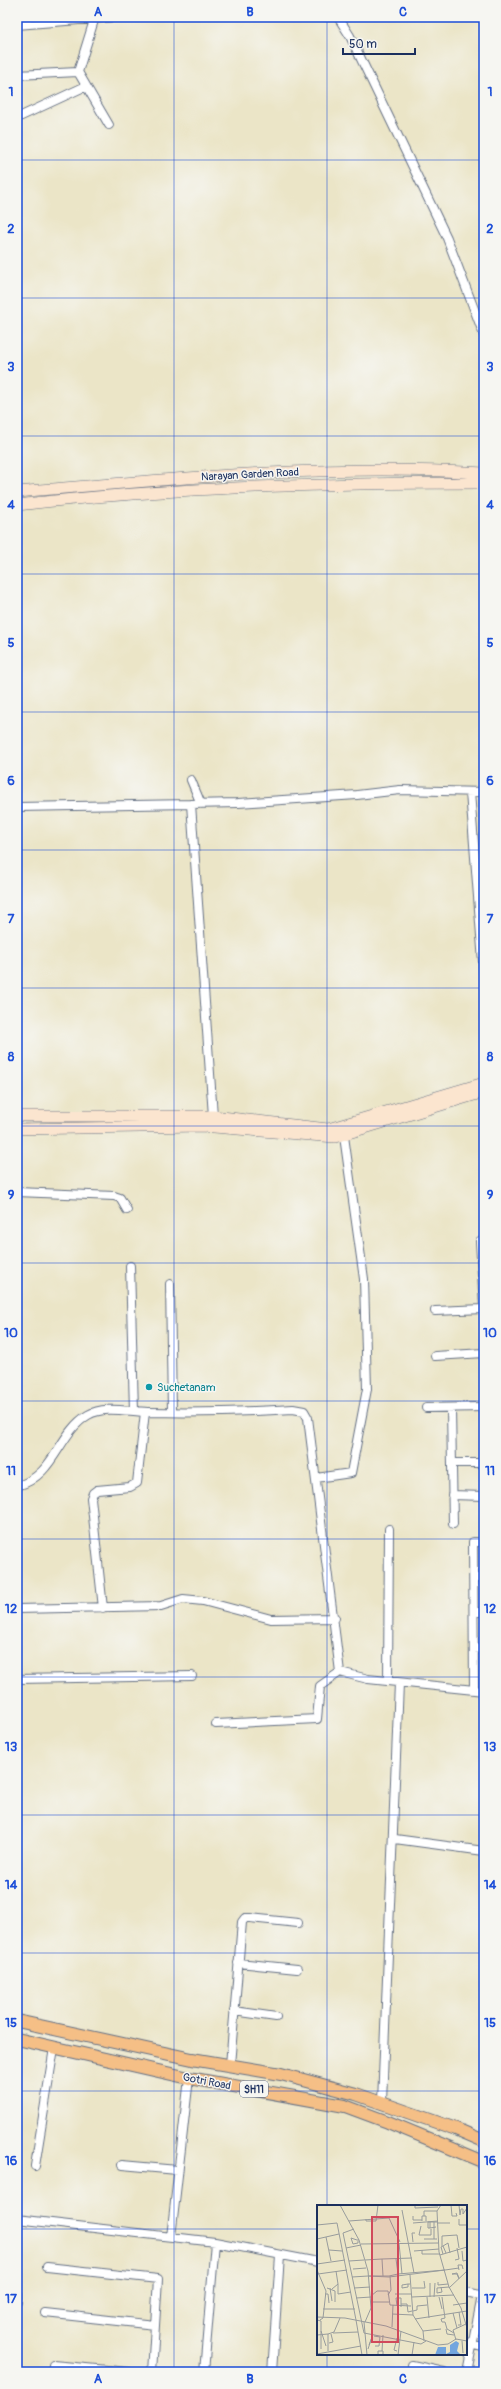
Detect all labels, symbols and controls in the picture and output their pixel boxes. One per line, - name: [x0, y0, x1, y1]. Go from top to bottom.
- text: A: [94, 4, 103, 20]
- text: B: [246, 4, 254, 20]
- text: C: [399, 4, 407, 20]
- scale bar: [343, 30, 415, 56]
- text: 50 m: [349, 37, 377, 52]
- text: 1: [8, 84, 14, 100]
- text: 1: [487, 84, 493, 100]
- text: 2: [7, 221, 15, 237]
- text: 2: [486, 221, 494, 237]
- text: 3: [7, 359, 15, 375]
- text: 3: [486, 359, 494, 375]
- street label: Narayan Garden Road: [201, 465, 299, 484]
- text: 4: [7, 497, 15, 513]
- text: 4: [486, 497, 494, 513]
- text: 5: [7, 635, 15, 651]
- text: 5: [486, 635, 494, 651]
- text: 6: [7, 773, 15, 789]
- text: 6: [486, 773, 494, 789]
- text: 7: [8, 911, 15, 927]
- text: 7: [487, 911, 494, 927]
- text: 8: [8, 1049, 15, 1065]
- text: 8: [487, 1049, 494, 1065]
- text: 9: [8, 1187, 15, 1203]
- text: 9: [487, 1187, 494, 1203]
- text: 10: [4, 1325, 18, 1341]
- text: 10: [483, 1325, 497, 1341]
- place label: Suchetanam: [157, 1381, 216, 1394]
- marker: Suchetanam: [144, 1382, 154, 1392]
- text: 11: [6, 1463, 16, 1479]
- text: 11: [485, 1463, 495, 1479]
- text: 12: [5, 1601, 17, 1617]
- text: 12: [484, 1601, 496, 1617]
- text: 13: [5, 1739, 17, 1755]
- text: 13: [484, 1739, 496, 1755]
- text: 14: [5, 1877, 18, 1893]
- text: 14: [484, 1877, 497, 1893]
- text: 15: [5, 2015, 17, 2031]
- text: 15: [484, 2015, 496, 2031]
- street label: Gotri Road: [182, 2070, 232, 2093]
- road number: SH11: [240, 2081, 268, 2097]
- text: 16: [5, 2153, 18, 2169]
- text: 16: [484, 2153, 497, 2169]
- inset map: [317, 2205, 467, 2355]
- text: 17: [5, 2291, 17, 2307]
- text: 17: [484, 2291, 496, 2307]
- text: A: [94, 2371, 103, 2387]
- text: B: [246, 2371, 254, 2387]
- text: C: [399, 2371, 407, 2387]

